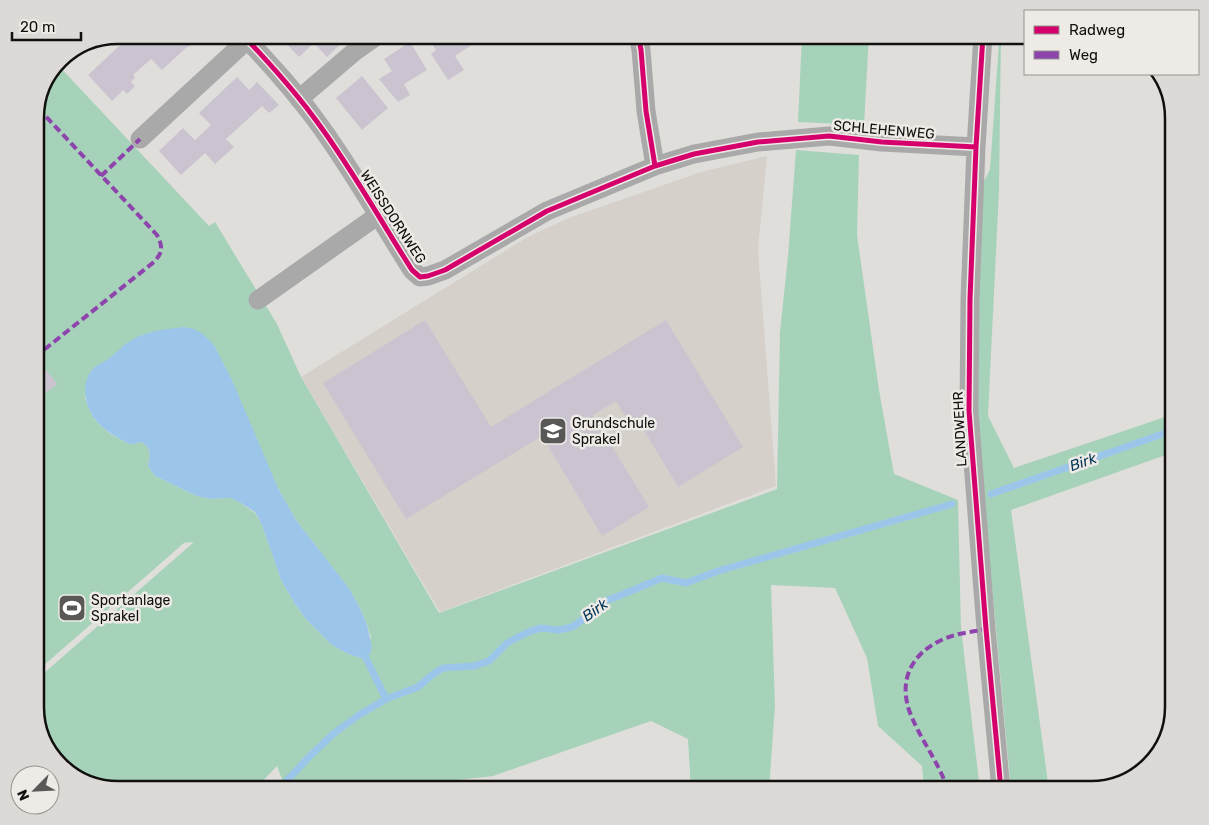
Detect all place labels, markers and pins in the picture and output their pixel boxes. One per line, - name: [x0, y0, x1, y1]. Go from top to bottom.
- place label: Grundschule Sprakel: [572, 415, 655, 448]
- school or university icon: Grundschule Sprakel: [538, 416, 568, 446]
- place label: Sportanlage Sprakel: [91, 592, 171, 625]
- sports icon: Sportanlage Sprakel: [57, 593, 87, 623]

